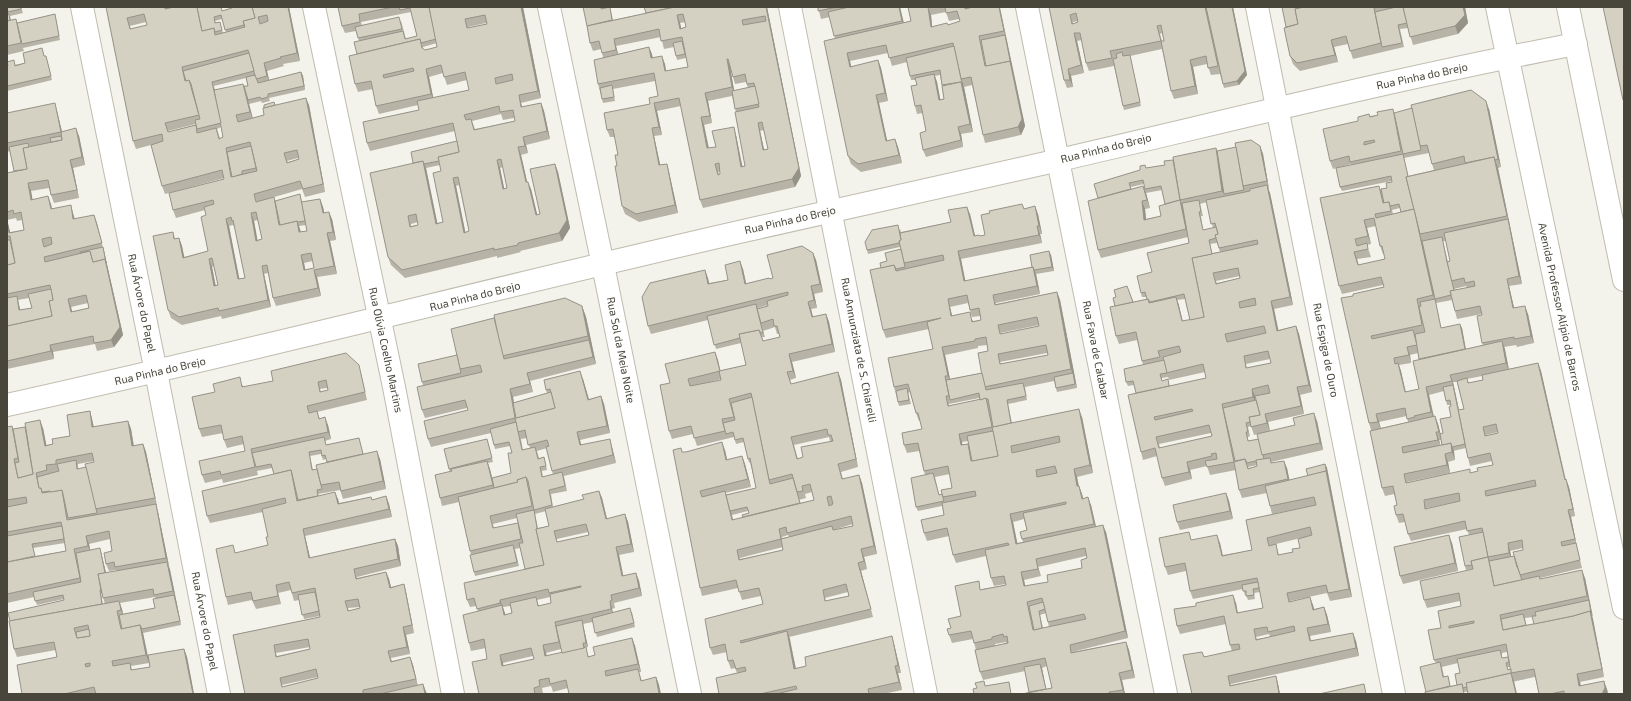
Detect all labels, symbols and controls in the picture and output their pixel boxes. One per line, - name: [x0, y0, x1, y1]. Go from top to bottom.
- street label: Rua Pinha do Brejo: [1375, 59, 1469, 93]
- street label: Rua Pinha do Brejo: [1059, 130, 1153, 166]
- street label: Rua Pinha do Brejo: [743, 203, 837, 237]
- street label: Avenida Professor Alípio de Barros: [1536, 222, 1585, 393]
- street label: Rua Árvore do Papel: [126, 253, 159, 354]
- street label: Rua Annunziata de S. Chiarelli: [839, 276, 880, 423]
- street label: Rua Pinha do Brejo: [428, 278, 522, 314]
- street label: Rua Olívia Coelho Martins: [367, 286, 406, 414]
- street label: Rua Sol da Meia Noite: [605, 296, 638, 404]
- street label: Rua Fava de Calabar: [1081, 299, 1113, 401]
- street label: Rua Espiga de Ouro: [1311, 302, 1342, 398]
- street label: Rua Pinha do Brejo: [113, 354, 207, 388]
- street label: Rua Árvore do Papel: [190, 570, 222, 672]

